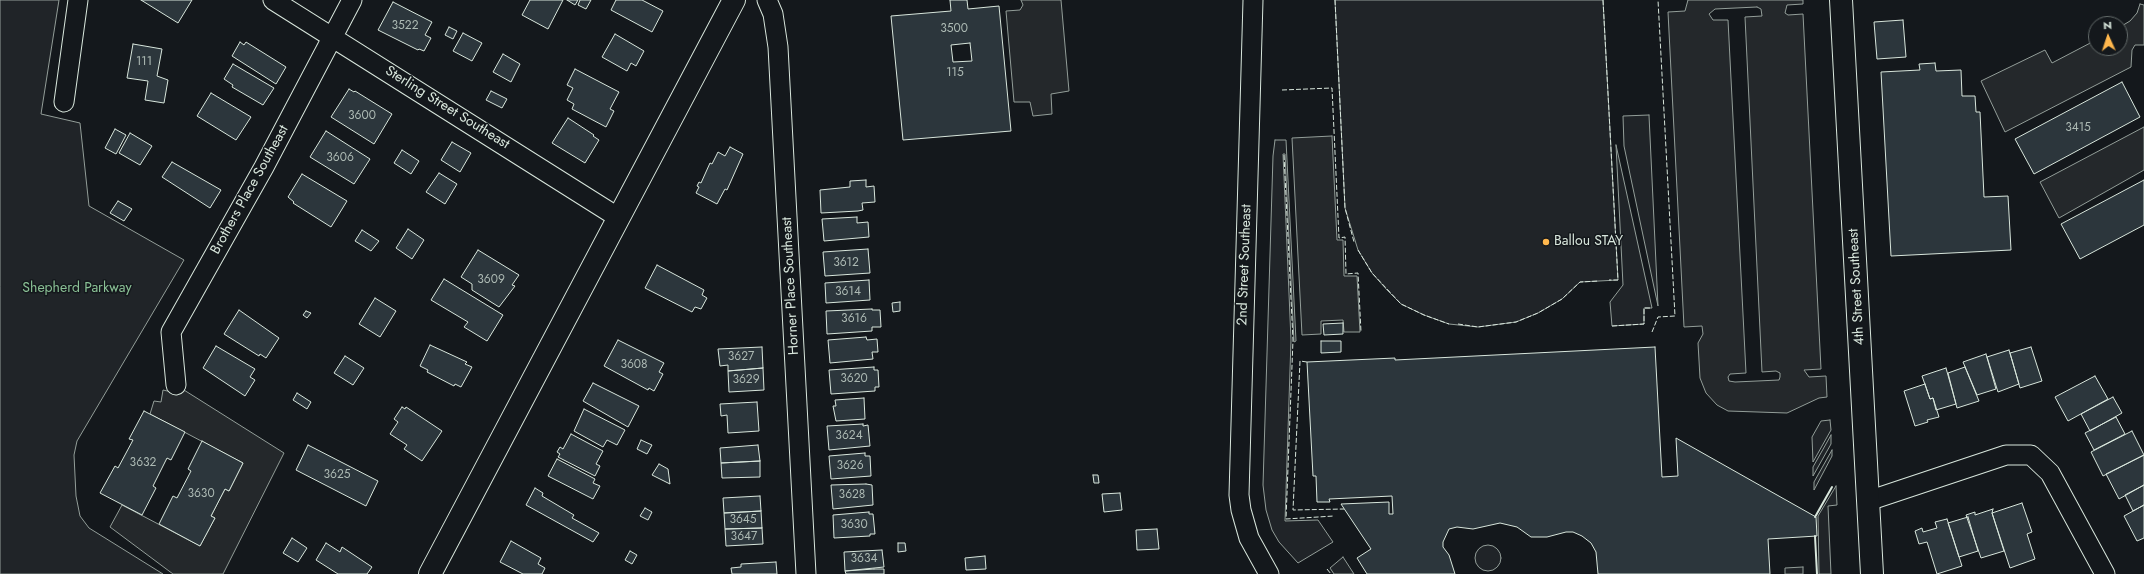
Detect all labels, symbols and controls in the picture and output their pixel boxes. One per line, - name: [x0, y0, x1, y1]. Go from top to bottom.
- north arrow: [2088, 16, 2128, 56]
- text: N: [2103, 17, 2112, 33]
- house number: 3522: [392, 19, 418, 33]
- house number: 3500: [940, 22, 968, 36]
- house number: 111: [136, 55, 152, 69]
- street label: Sterling Street Southeast: [382, 63, 512, 153]
- house number: 115: [946, 66, 964, 80]
- house number: 3600: [348, 109, 376, 123]
- house number: 3415: [2065, 121, 2091, 135]
- street label: Brothers Place Southeast: [208, 123, 292, 257]
- house number: 3606: [326, 151, 354, 165]
- street label: 2nd Street Southeast: [1234, 204, 1256, 326]
- street label: Horner Place Southeast: [779, 217, 803, 355]
- street label: 4th Street Southeast: [1846, 228, 1868, 346]
- place label: Ballou STAY: [1554, 234, 1623, 250]
- marker: Ballou STAY: [1541, 237, 1551, 247]
- house number: 3612: [833, 256, 859, 270]
- house number: 3609: [477, 273, 505, 287]
- park label: Shepherd Parkway: [22, 281, 132, 297]
- house number: 3614: [835, 285, 861, 299]
- house number: 3616: [841, 312, 867, 326]
- house number: 3627: [728, 350, 754, 364]
- house number: 3608: [620, 358, 648, 372]
- house number: 3620: [840, 372, 868, 386]
- house number: 3629: [732, 373, 760, 387]
- house number: 3624: [835, 429, 863, 443]
- house number: 3632: [130, 456, 156, 470]
- house number: 3626: [836, 459, 864, 473]
- house number: 3625: [323, 468, 351, 482]
- house number: 3630: [187, 487, 215, 501]
- house number: 3628: [839, 488, 865, 502]
- house number: 3645: [729, 513, 757, 527]
- house number: 3630: [840, 518, 868, 532]
- house number: 3647: [731, 530, 757, 544]
- house number: 3634: [850, 552, 878, 566]

